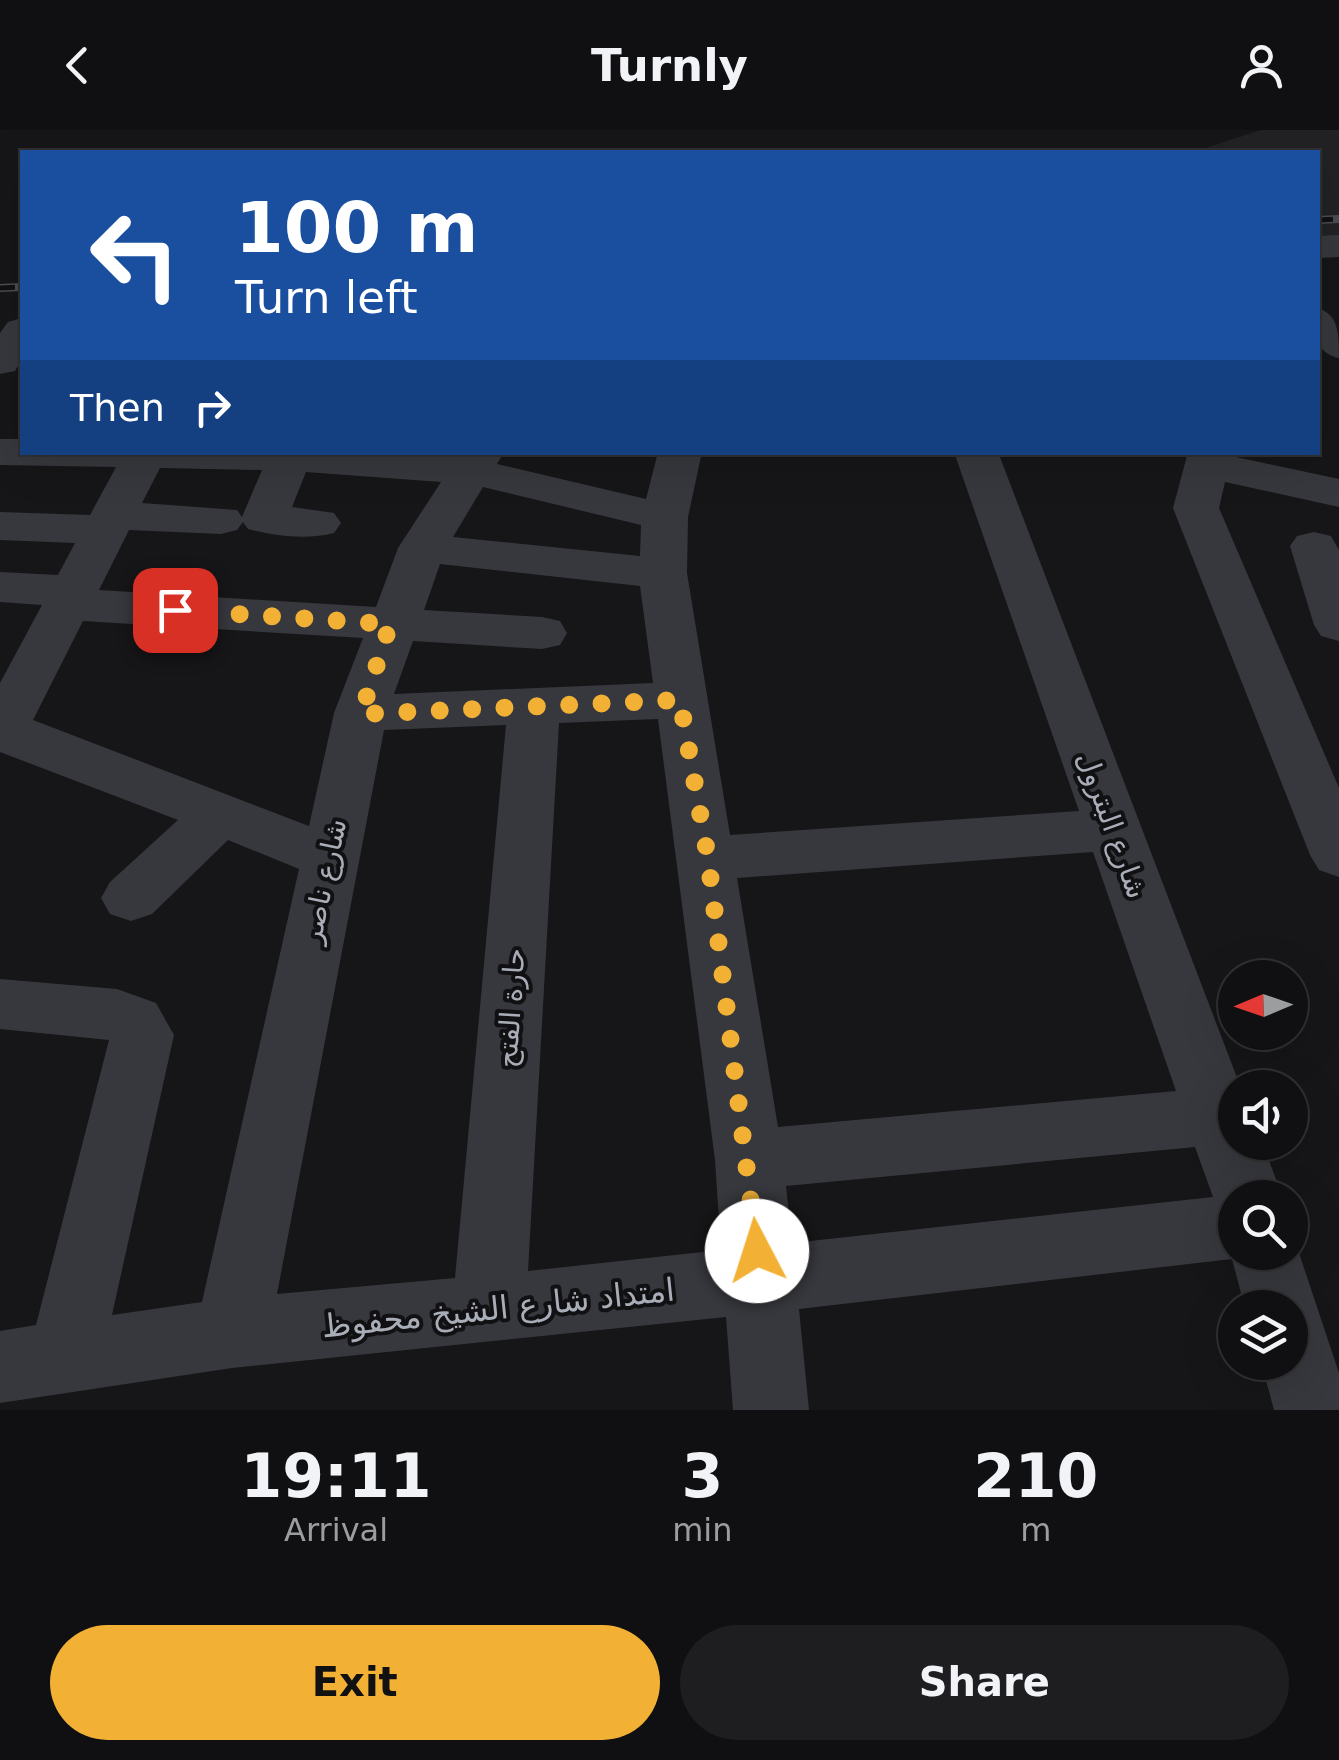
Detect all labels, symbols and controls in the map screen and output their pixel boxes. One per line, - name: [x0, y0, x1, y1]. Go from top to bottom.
- icon: back: [50, 38, 105, 93]
- icon: person: [1234, 38, 1289, 93]
- text: Turnly: [591, 39, 748, 92]
- text: 100 m: [235, 187, 478, 269]
- icon: left: [70, 190, 200, 320]
- text: Turn left: [235, 271, 418, 324]
- icon: right: [185, 380, 240, 435]
- text: Then: [70, 386, 165, 430]
- pin: [133, 568, 218, 653]
- icon: arrive: [148, 583, 203, 638]
- street label: شارع البترول: [1070, 747, 1154, 903]
- street label: شارع ناصر: [294, 816, 353, 948]
- street label: حارة الفتح: [490, 947, 532, 1069]
- north arrow: [1218, 960, 1308, 1050]
- map controls: [1218, 960, 1308, 1380]
- button: sound: [1218, 1070, 1308, 1160]
- button: search: [1218, 1180, 1308, 1270]
- position arrow: [705, 1199, 809, 1303]
- street label: امتداد شارع الشيخ محفوظ: [320, 1271, 676, 1345]
- button: layers: [1218, 1290, 1308, 1380]
- text: 19:11: [241, 1441, 432, 1511]
- text: 3: [681, 1441, 723, 1511]
- text: 210: [973, 1441, 1098, 1511]
- text: Arrival: [284, 1511, 388, 1549]
- text: min: [672, 1511, 733, 1549]
- text: m: [1020, 1511, 1051, 1549]
- button: Exit: [50, 1625, 660, 1740]
- button: Share: [680, 1625, 1289, 1740]

